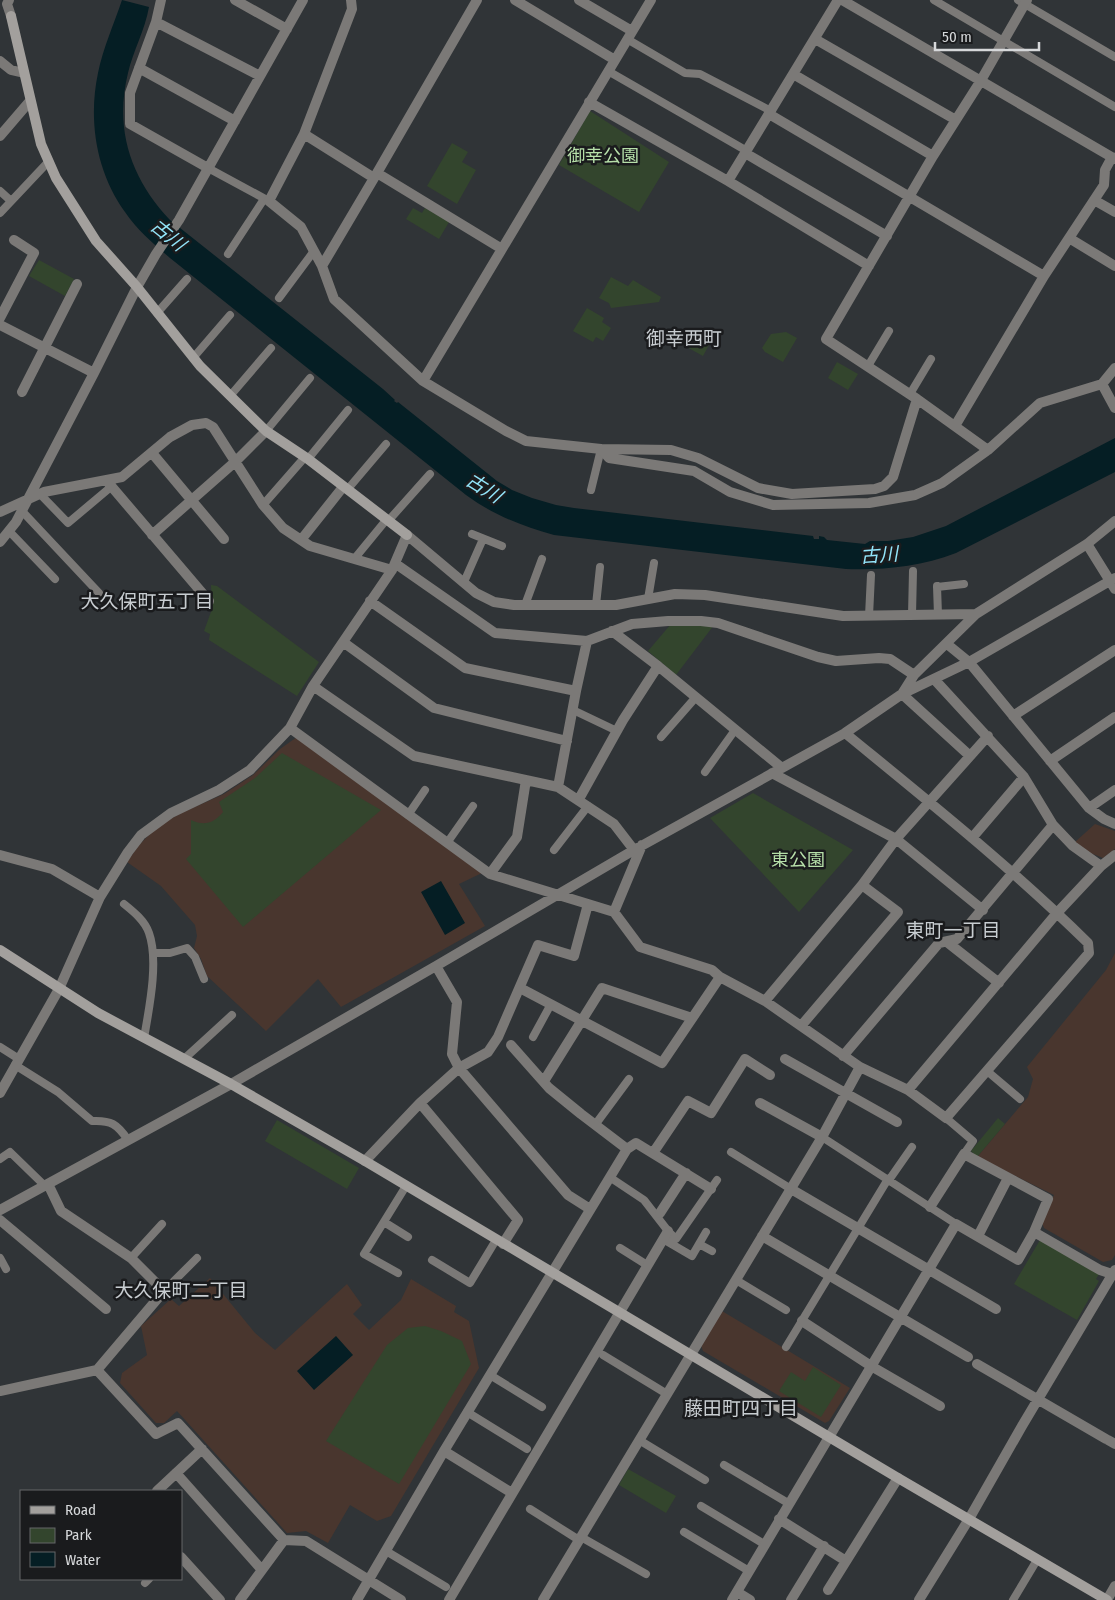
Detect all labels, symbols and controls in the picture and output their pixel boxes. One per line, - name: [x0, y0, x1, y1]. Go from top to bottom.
- scale bar: [935, 20, 1039, 52]
- text: 50 m: [942, 28, 972, 46]
- park label: 御幸公園: [567, 145, 639, 167]
- water label: 古川: [146, 214, 192, 257]
- district label: 御幸西町: [646, 327, 722, 350]
- water label: 古川: [462, 468, 508, 509]
- water label: 古川: [859, 542, 901, 568]
- district label: 大久保町五丁目: [80, 590, 214, 613]
- park label: 東公園: [771, 849, 825, 871]
- district label: 東町一丁目: [905, 919, 1001, 942]
- district label: 大久保町二丁目: [114, 1279, 248, 1302]
- district label: 藤田町四丁目: [684, 1397, 798, 1420]
- legend: [20, 1490, 182, 1580]
- text: Road: [65, 1501, 96, 1519]
- text: Park: [65, 1526, 92, 1544]
- text: Water: [65, 1551, 101, 1569]

